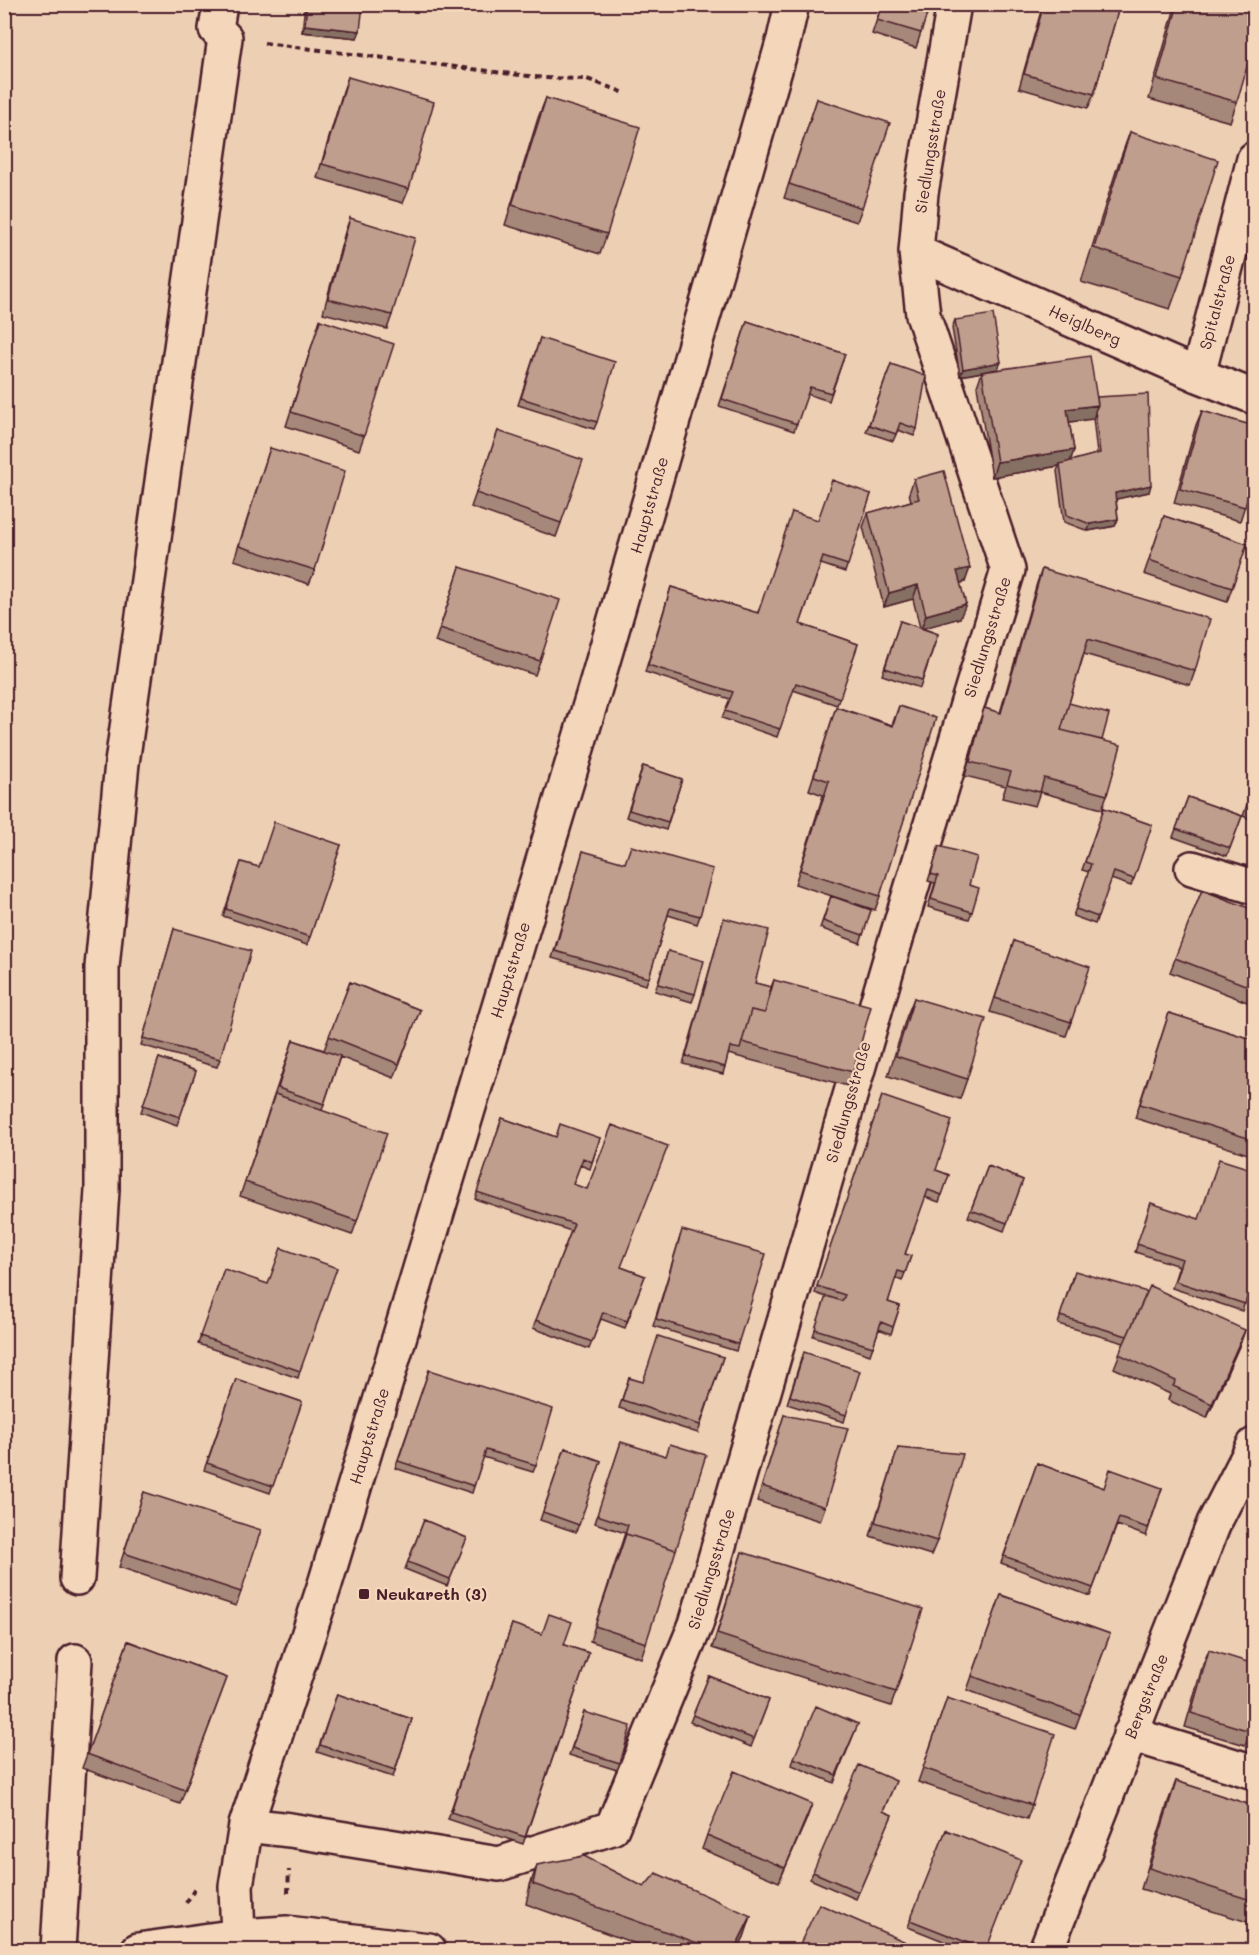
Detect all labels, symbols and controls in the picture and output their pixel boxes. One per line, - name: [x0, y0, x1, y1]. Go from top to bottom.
- street label: Siedlungsstraße: [909, 87, 950, 215]
- street label: Spitalstraße: [1194, 252, 1239, 352]
- street label: Heiglberg: [1046, 299, 1125, 350]
- street label: Hauptstraße: [625, 454, 672, 556]
- street label: Siedlungsstraße: [958, 574, 1015, 700]
- street label: Hauptstraße: [485, 919, 534, 1021]
- street label: Siedlungsstraße: [820, 1039, 875, 1165]
- street label: Hauptstraße: [344, 1385, 393, 1487]
- street label: Siedlungsstraße: [682, 1506, 739, 1632]
- place label: Neukareth (3): [376, 1583, 487, 1604]
- marker: Neukareth (3): [357, 1587, 371, 1601]
- street label: Bergstraße: [1119, 1650, 1172, 1741]

